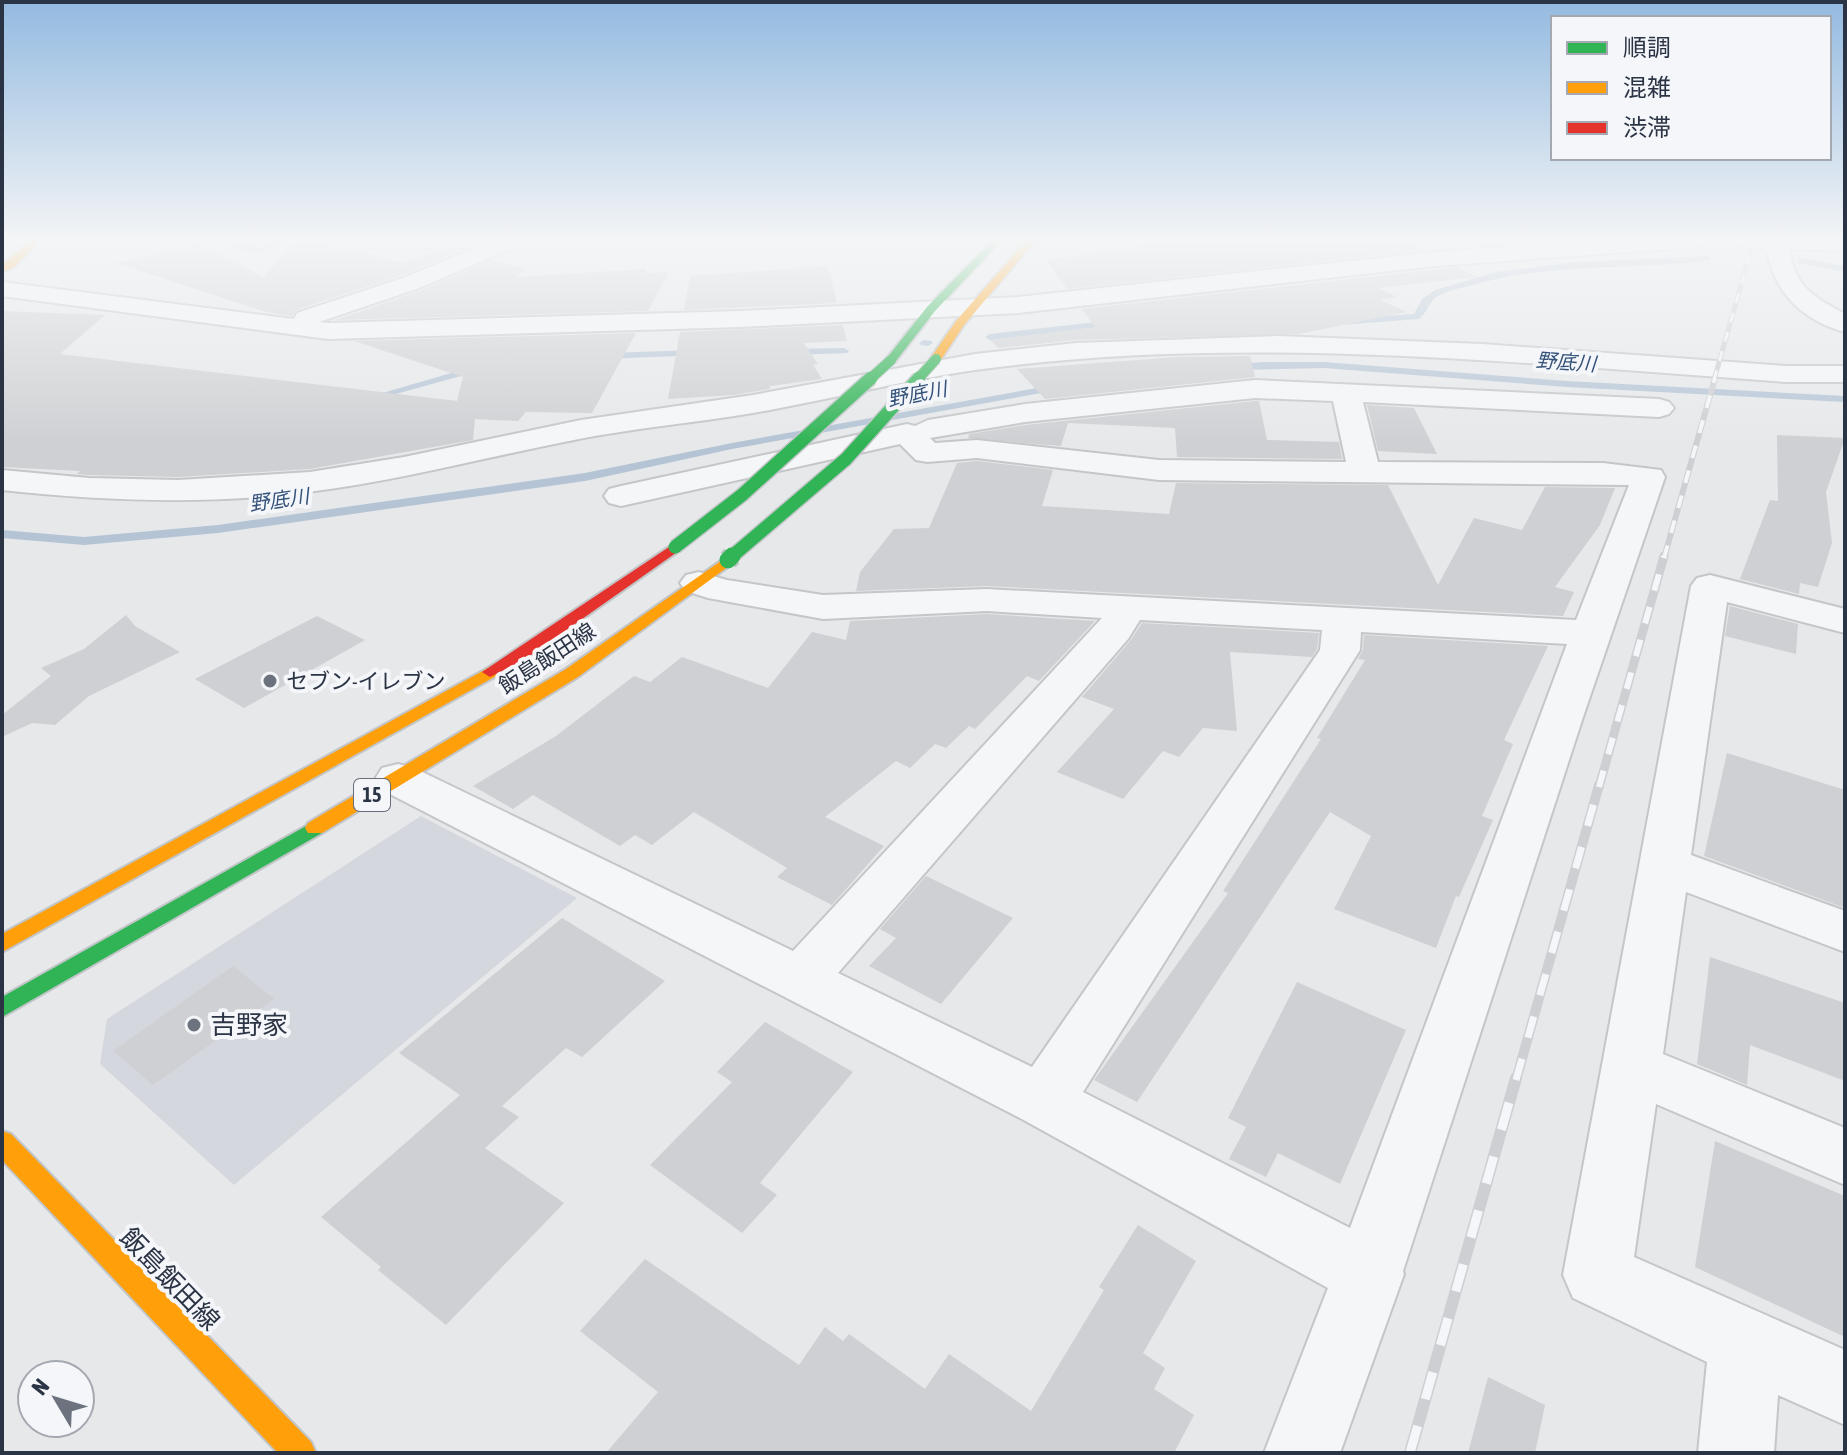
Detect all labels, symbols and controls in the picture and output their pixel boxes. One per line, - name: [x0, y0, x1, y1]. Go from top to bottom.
- legend: [1551, 16, 1831, 160]
- text: 順調: [1623, 34, 1671, 61]
- text: 混雑: [1623, 74, 1671, 101]
- text: 渋滞: [1623, 114, 1671, 141]
- water label: 野底川: [1535, 348, 1599, 375]
- water label: 野底川: [885, 376, 951, 411]
- water label: 野底川: [248, 484, 312, 515]
- street label: 飯島飯田線: [494, 617, 600, 699]
- place label: セブン-イレブン: [286, 668, 446, 694]
- marker: セブン-イレブン: [261, 672, 279, 690]
- road number: 15: [354, 779, 390, 811]
- place label: 吉野家: [210, 1010, 288, 1040]
- marker: 吉野家: [185, 1016, 203, 1034]
- street label: 飯島飯田線: [114, 1222, 226, 1336]
- north arrow: [16, 1359, 96, 1439]
- text: N: [26, 1374, 54, 1400]

